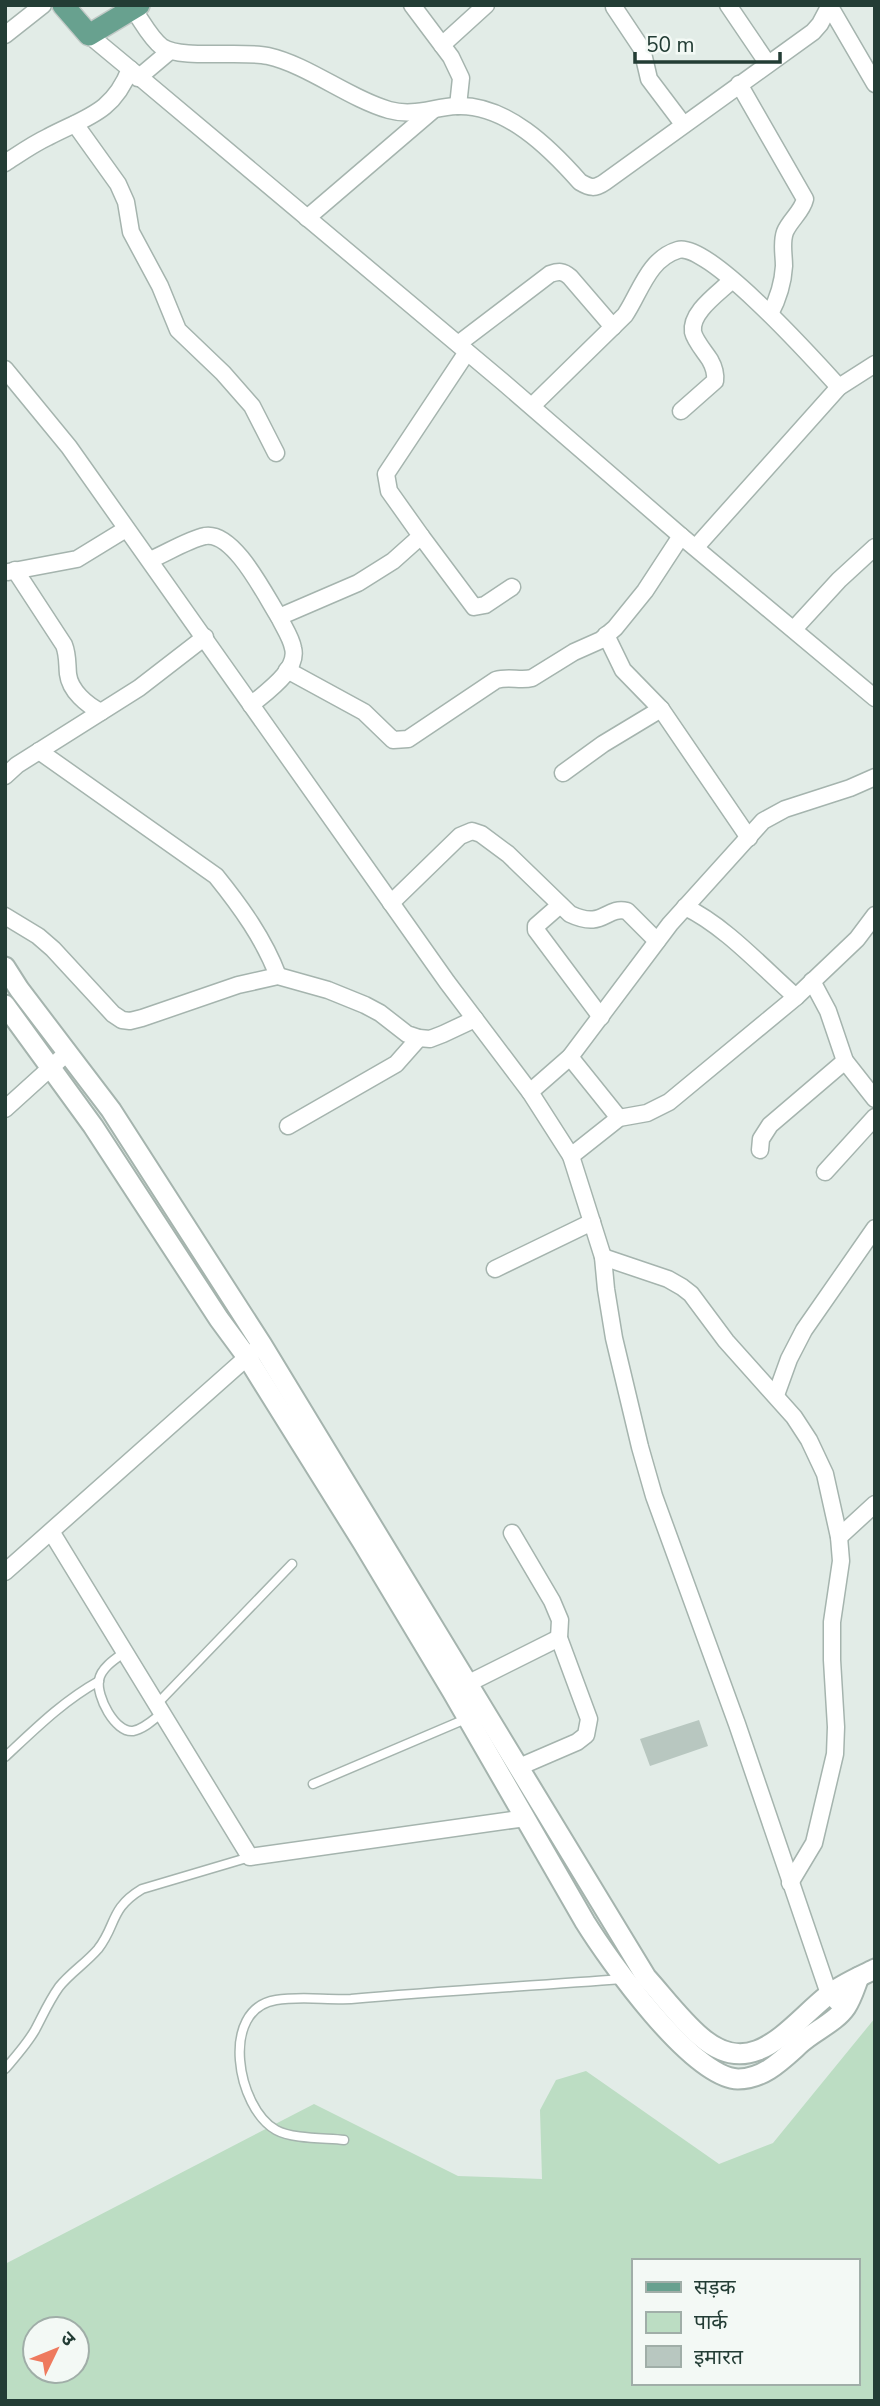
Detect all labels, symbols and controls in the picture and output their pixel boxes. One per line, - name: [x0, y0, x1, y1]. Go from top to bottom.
- scale bar: [635, 21, 780, 65]
- text: 50 m: [646, 31, 695, 59]
- legend: [632, 2259, 859, 2385]
- text: सड़क: [694, 2273, 736, 2301]
- text: पार्क: [694, 2308, 728, 2336]
- north arrow: [21, 2315, 91, 2385]
- text: उ: [54, 2326, 82, 2353]
- text: इमारत: [694, 2343, 744, 2371]

